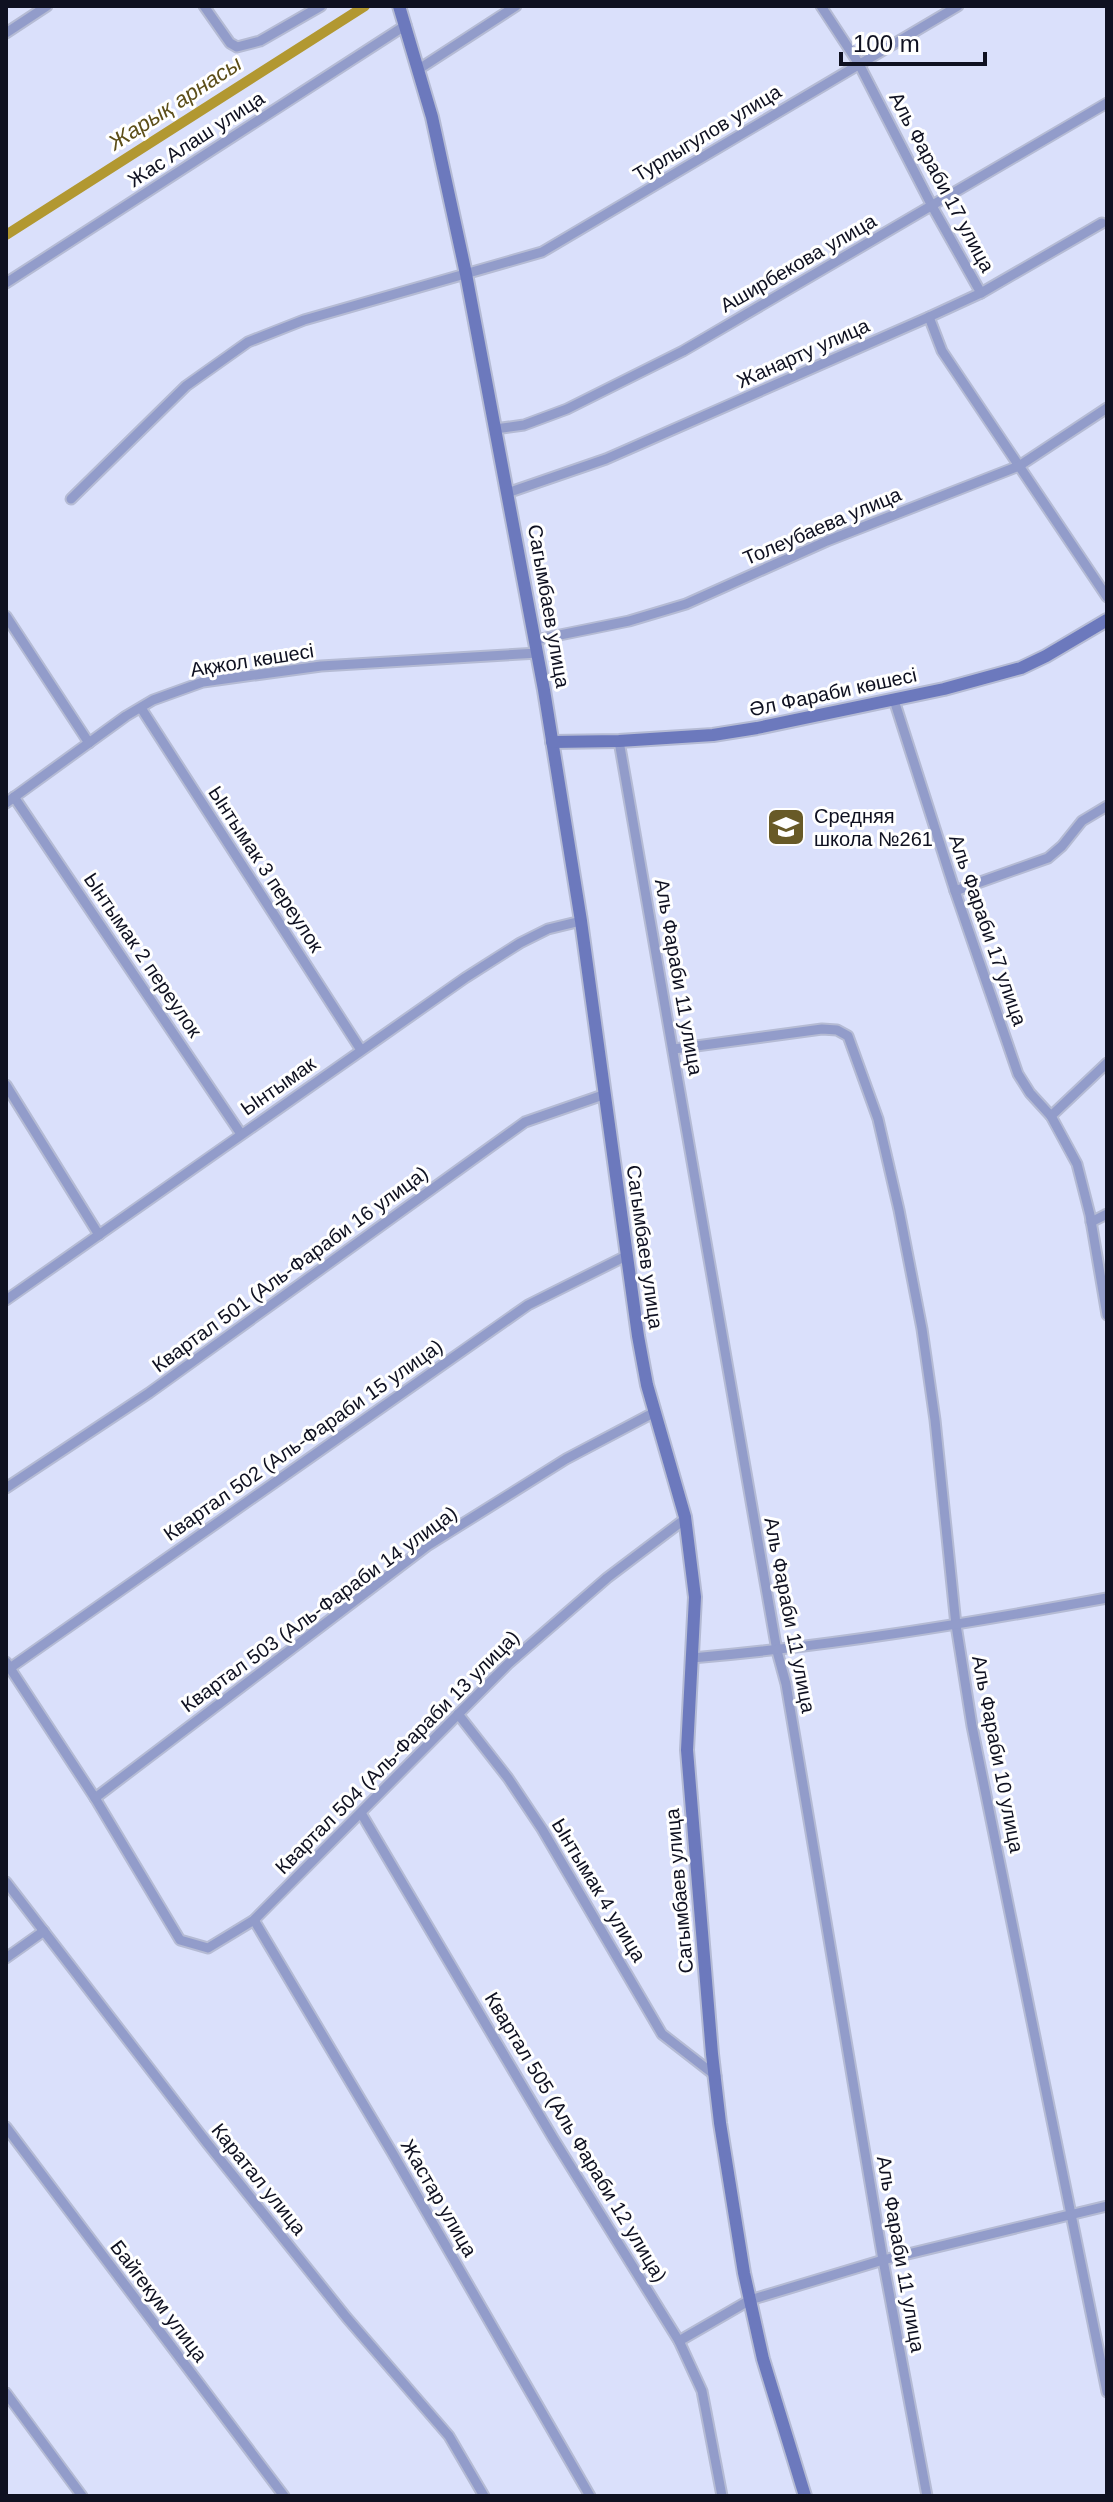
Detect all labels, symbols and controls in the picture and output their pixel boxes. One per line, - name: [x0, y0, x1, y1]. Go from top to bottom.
- scale bar: [841, 16, 985, 66]
- text: 100 m: [853, 30, 920, 57]
- water label: Жарық арнасы: [103, 51, 246, 156]
- street label: Турлыгулов улица: [629, 80, 786, 186]
- street label: Жас Алаш улица: [124, 86, 269, 191]
- street label: Аль Фараби 17 улица: [885, 88, 999, 276]
- street label: Аширбекова улица: [716, 209, 881, 317]
- street label: Жанарту улица: [733, 314, 873, 392]
- street label: Толеубаева улица: [740, 482, 905, 569]
- street label: Сагымбаев улица: [524, 523, 574, 690]
- street label: Ақжол көшесі: [189, 639, 315, 681]
- street label: Әл Фараби көшесі: [747, 664, 919, 720]
- street label: Ынтымак 3 переулок: [204, 782, 328, 956]
- place label: Средняя школа №261: [814, 805, 933, 850]
- school or university icon: Средняя школа №261: [765, 806, 807, 848]
- street label: Аль Фараби 17 улица: [945, 832, 1031, 1029]
- street label: Ынтымак 2 переулок: [80, 869, 206, 1042]
- street label: Аль Фараби 11 улица: [651, 877, 707, 1078]
- street label: Ынтымак: [236, 1052, 320, 1120]
- street label: Квартал 501 (Аль-Фараби 16 улица): [148, 1162, 432, 1376]
- street label: Сагымбаев улица: [623, 1164, 668, 1331]
- street label: Квартал 502 (Аль-Фараби 15 улица): [159, 1335, 447, 1545]
- street label: Квартал 503 (Аль-Фараби 14 улица): [177, 1502, 461, 1716]
- street label: Аль Фараби 11 улица: [760, 1515, 820, 1716]
- street label: Квартал 504 (Аль-Фараби 13 улица): [271, 1626, 523, 1878]
- street label: Аль Фараби 10 улица: [968, 1653, 1028, 1855]
- street label: Сагымбаев улица: [661, 1807, 697, 1974]
- street label: Ынтымак 4 улица: [548, 1814, 651, 1966]
- street label: Квартал 505 (Аль Фараби 12 улица): [481, 1988, 671, 2286]
- street label: Каратал улица: [207, 2119, 311, 2240]
- street label: Жастар улица: [397, 2136, 482, 2261]
- street label: Аль Фараби 11 улица: [873, 2154, 929, 2355]
- street label: Байгекум улица: [106, 2236, 212, 2367]

